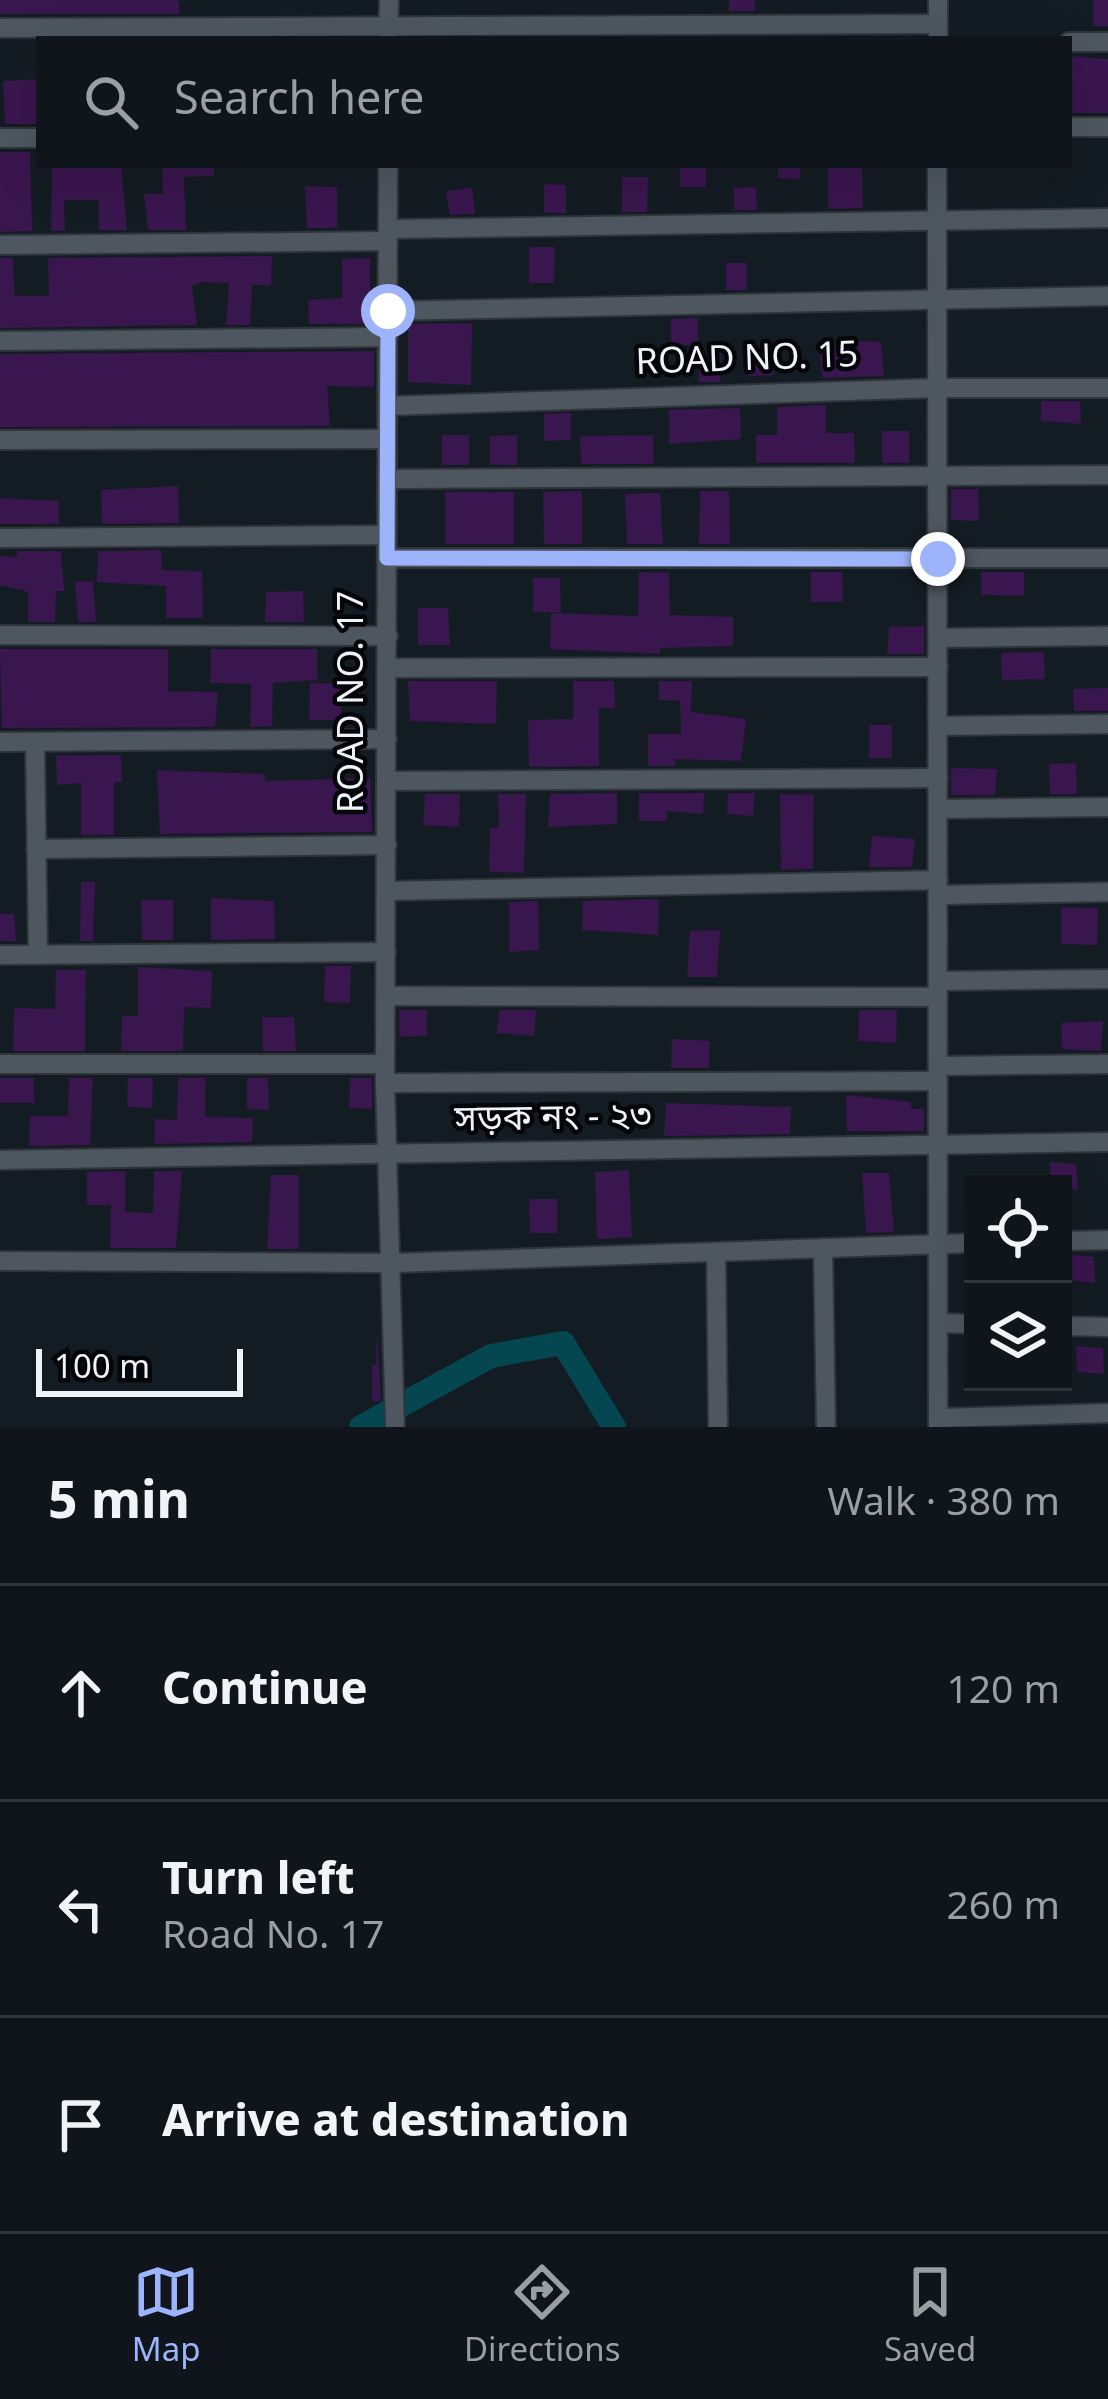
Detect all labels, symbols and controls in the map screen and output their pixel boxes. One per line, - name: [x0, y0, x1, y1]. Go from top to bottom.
- search box: [36, 36, 1072, 168]
- icon: search: [78, 69, 144, 135]
- text: Search here: [174, 73, 424, 132]
- route start: [361, 284, 415, 338]
- street label: ROAD NO. 15: [635, 333, 859, 389]
- route end: [911, 532, 965, 586]
- street label: ROAD NO. 17: [330, 591, 378, 813]
- street label: সড়ক নং - ২৩: [453, 1094, 652, 1146]
- map controls: [964, 1175, 1072, 1391]
- button: locate: [964, 1175, 1072, 1283]
- button: layers: [964, 1283, 1072, 1391]
- scale bar: [36, 1343, 243, 1396]
- text: 100 m: [54, 1348, 150, 1391]
- text: 5 min: [48, 1471, 190, 1539]
- text: Walk · 380 m: [827, 1479, 1060, 1531]
- icon: ahead: [48, 1660, 114, 1726]
- text: Continue: [162, 1663, 368, 1722]
- text: 120 m: [946, 1667, 1060, 1719]
- text: Turn left: [162, 1853, 354, 1912]
- icon: left: [48, 1876, 114, 1942]
- text: 260 m: [946, 1883, 1060, 1935]
- text: Road No. 17: [162, 1912, 384, 1964]
- icon: arrive: [48, 2092, 114, 2158]
- text: Arrive at destination: [162, 2095, 629, 2154]
- tab: Map: [132, 2259, 200, 2374]
- tab: Directions: [464, 2259, 621, 2374]
- tab: Saved: [884, 2259, 976, 2374]

